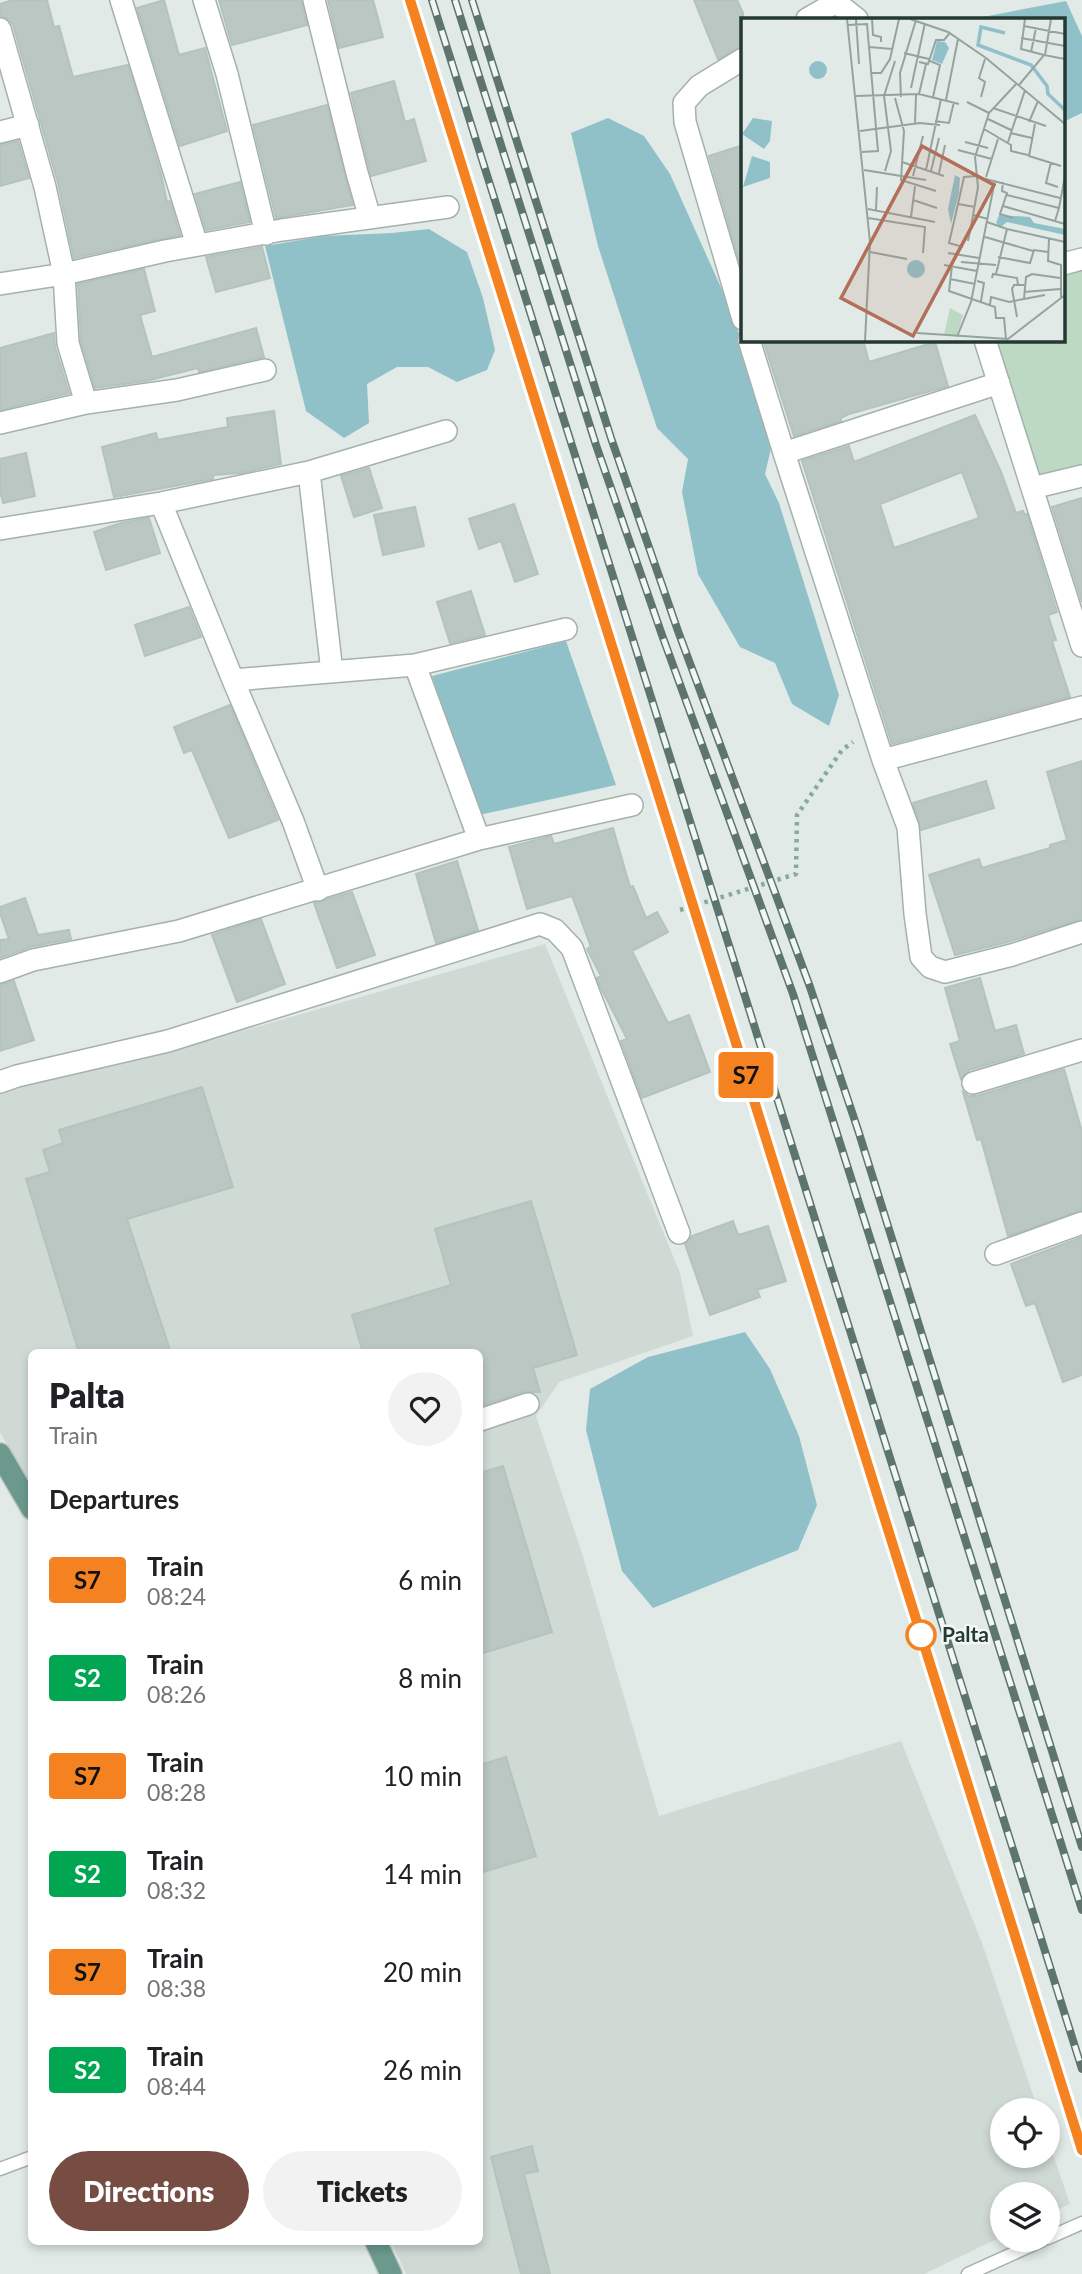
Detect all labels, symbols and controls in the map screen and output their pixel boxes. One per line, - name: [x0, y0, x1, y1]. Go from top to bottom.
- inset map: [741, 18, 1064, 341]
- line badge: S7: [714, 1052, 778, 1098]
- text: S7: [732, 1060, 760, 1089]
- button: heart: [388, 1372, 462, 1446]
- text: Palta: [49, 1375, 125, 1415]
- text: Train: [49, 1421, 98, 1449]
- text: Departures: [49, 1483, 179, 1515]
- text: Train: [147, 1550, 204, 1582]
- text: 6 min: [398, 1564, 462, 1596]
- text: S7: [74, 1565, 101, 1594]
- text: 08:24: [147, 1582, 206, 1610]
- marker: Palta: [906, 1620, 936, 1650]
- place label: Palta: [942, 1621, 989, 1646]
- text: Train: [147, 1648, 204, 1680]
- text: 8 min: [398, 1662, 462, 1694]
- text: S2: [74, 1663, 101, 1692]
- text: 08:26: [147, 1680, 206, 1708]
- text: Train: [147, 1746, 204, 1778]
- text: 10 min: [383, 1760, 462, 1792]
- text: S7: [74, 1761, 101, 1790]
- text: 08:28: [147, 1778, 206, 1806]
- text: Train: [147, 1844, 204, 1876]
- text: 14 min: [383, 1858, 462, 1890]
- text: S2: [74, 1859, 101, 1888]
- text: 08:32: [147, 1876, 206, 1904]
- text: Train: [147, 1942, 204, 1974]
- text: 20 min: [383, 1956, 462, 1988]
- text: S7: [74, 1957, 101, 1986]
- text: 08:38: [147, 1974, 206, 2002]
- text: Train: [147, 2040, 204, 2072]
- text: 26 min: [383, 2054, 462, 2086]
- text: S2: [74, 2055, 101, 2084]
- text: 08:44: [147, 2072, 206, 2100]
- map controls: [990, 2098, 1060, 2252]
- button: locate: [990, 2098, 1060, 2168]
- button: Directions: [49, 2151, 249, 2231]
- button: Tickets: [263, 2151, 462, 2231]
- button: layers: [990, 2182, 1060, 2252]

